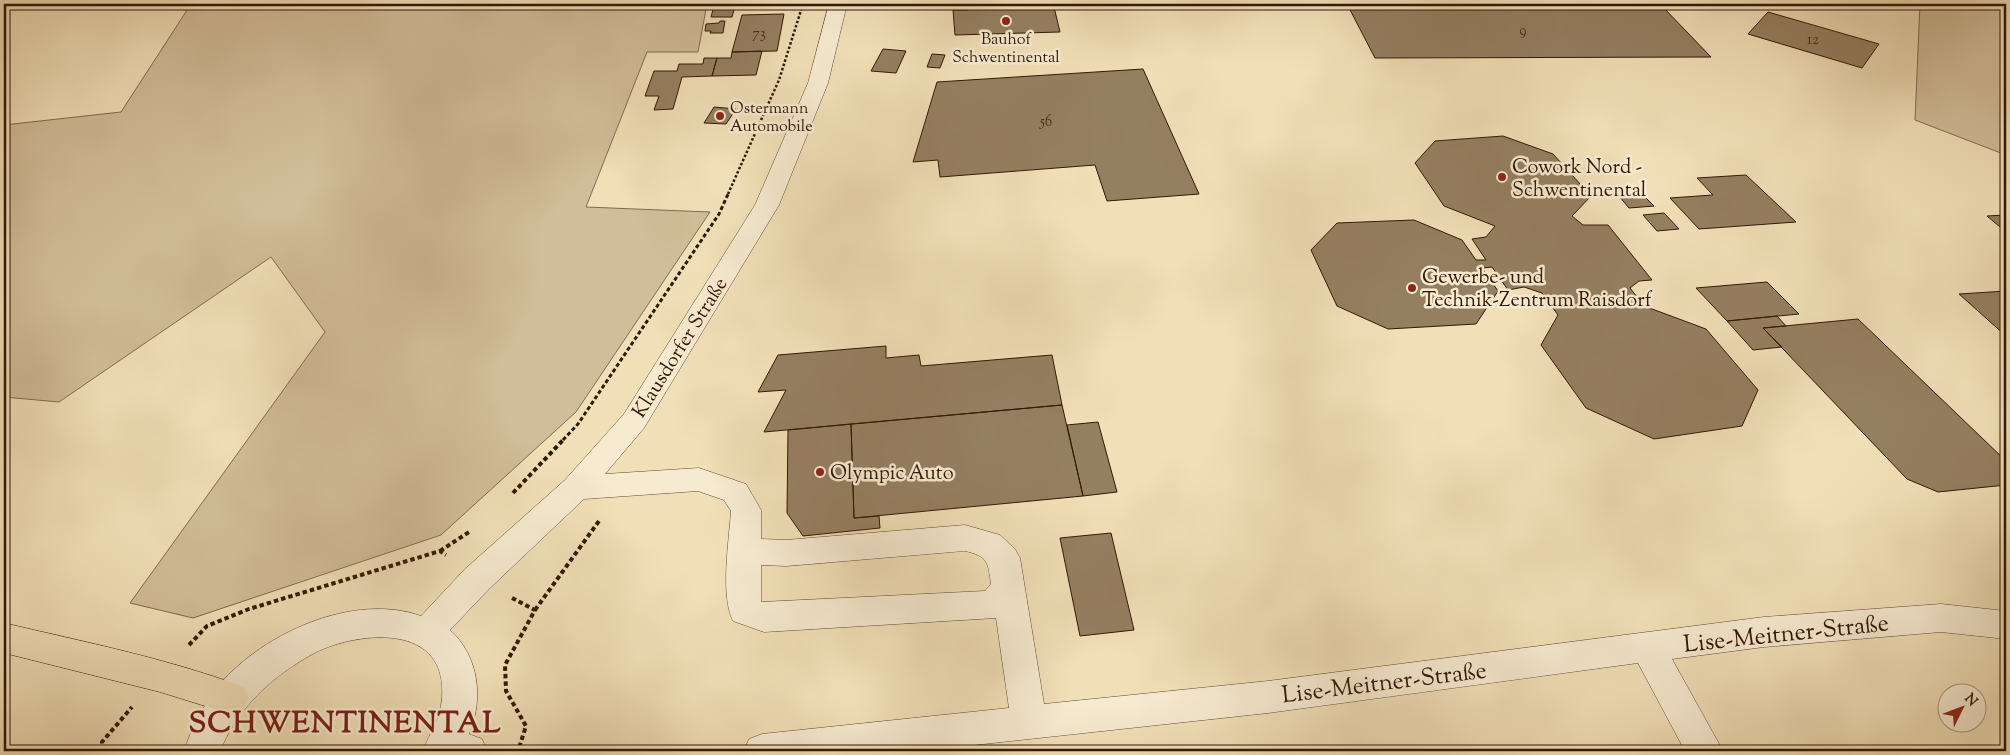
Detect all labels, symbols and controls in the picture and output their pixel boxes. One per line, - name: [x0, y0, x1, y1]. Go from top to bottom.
- marker: Bauhof Schwentinental: [1000, 15, 1012, 27]
- house number: 9: [1519, 21, 1527, 42]
- house number: 73: [752, 24, 766, 45]
- place label: Bauhof Schwentinental: [952, 29, 1060, 70]
- house number: 12: [1807, 30, 1819, 51]
- place label: Ostermann Automobile: [730, 98, 813, 139]
- marker: Ostermann Automobile: [714, 110, 726, 122]
- house number: 56: [1039, 112, 1052, 133]
- place label: Cowork Nord - Schwentinental: [1512, 154, 1647, 206]
- marker: Cowork Nord - Schwentinental: [1496, 171, 1508, 183]
- place label: Gewerbe- und Technik-Zentrum Raisdorf: [1422, 264, 1653, 316]
- street label: Klausdorfer Straße: [626, 272, 736, 424]
- marker: Gewerbe- und Technik-Zentrum Raisdorf: [1406, 282, 1418, 294]
- place label: Olympic Auto: [830, 460, 954, 489]
- marker: Olympic Auto: [814, 466, 826, 478]
- street label: Lise-Meitner-Straße: [1682, 607, 1891, 663]
- street label: Lise-Meitner-Straße: [1280, 655, 1489, 713]
- north arrow: [1938, 682, 1988, 732]
- text: N: [1959, 690, 1981, 711]
- district label: SCHWENTINENTAL: [188, 703, 502, 746]

